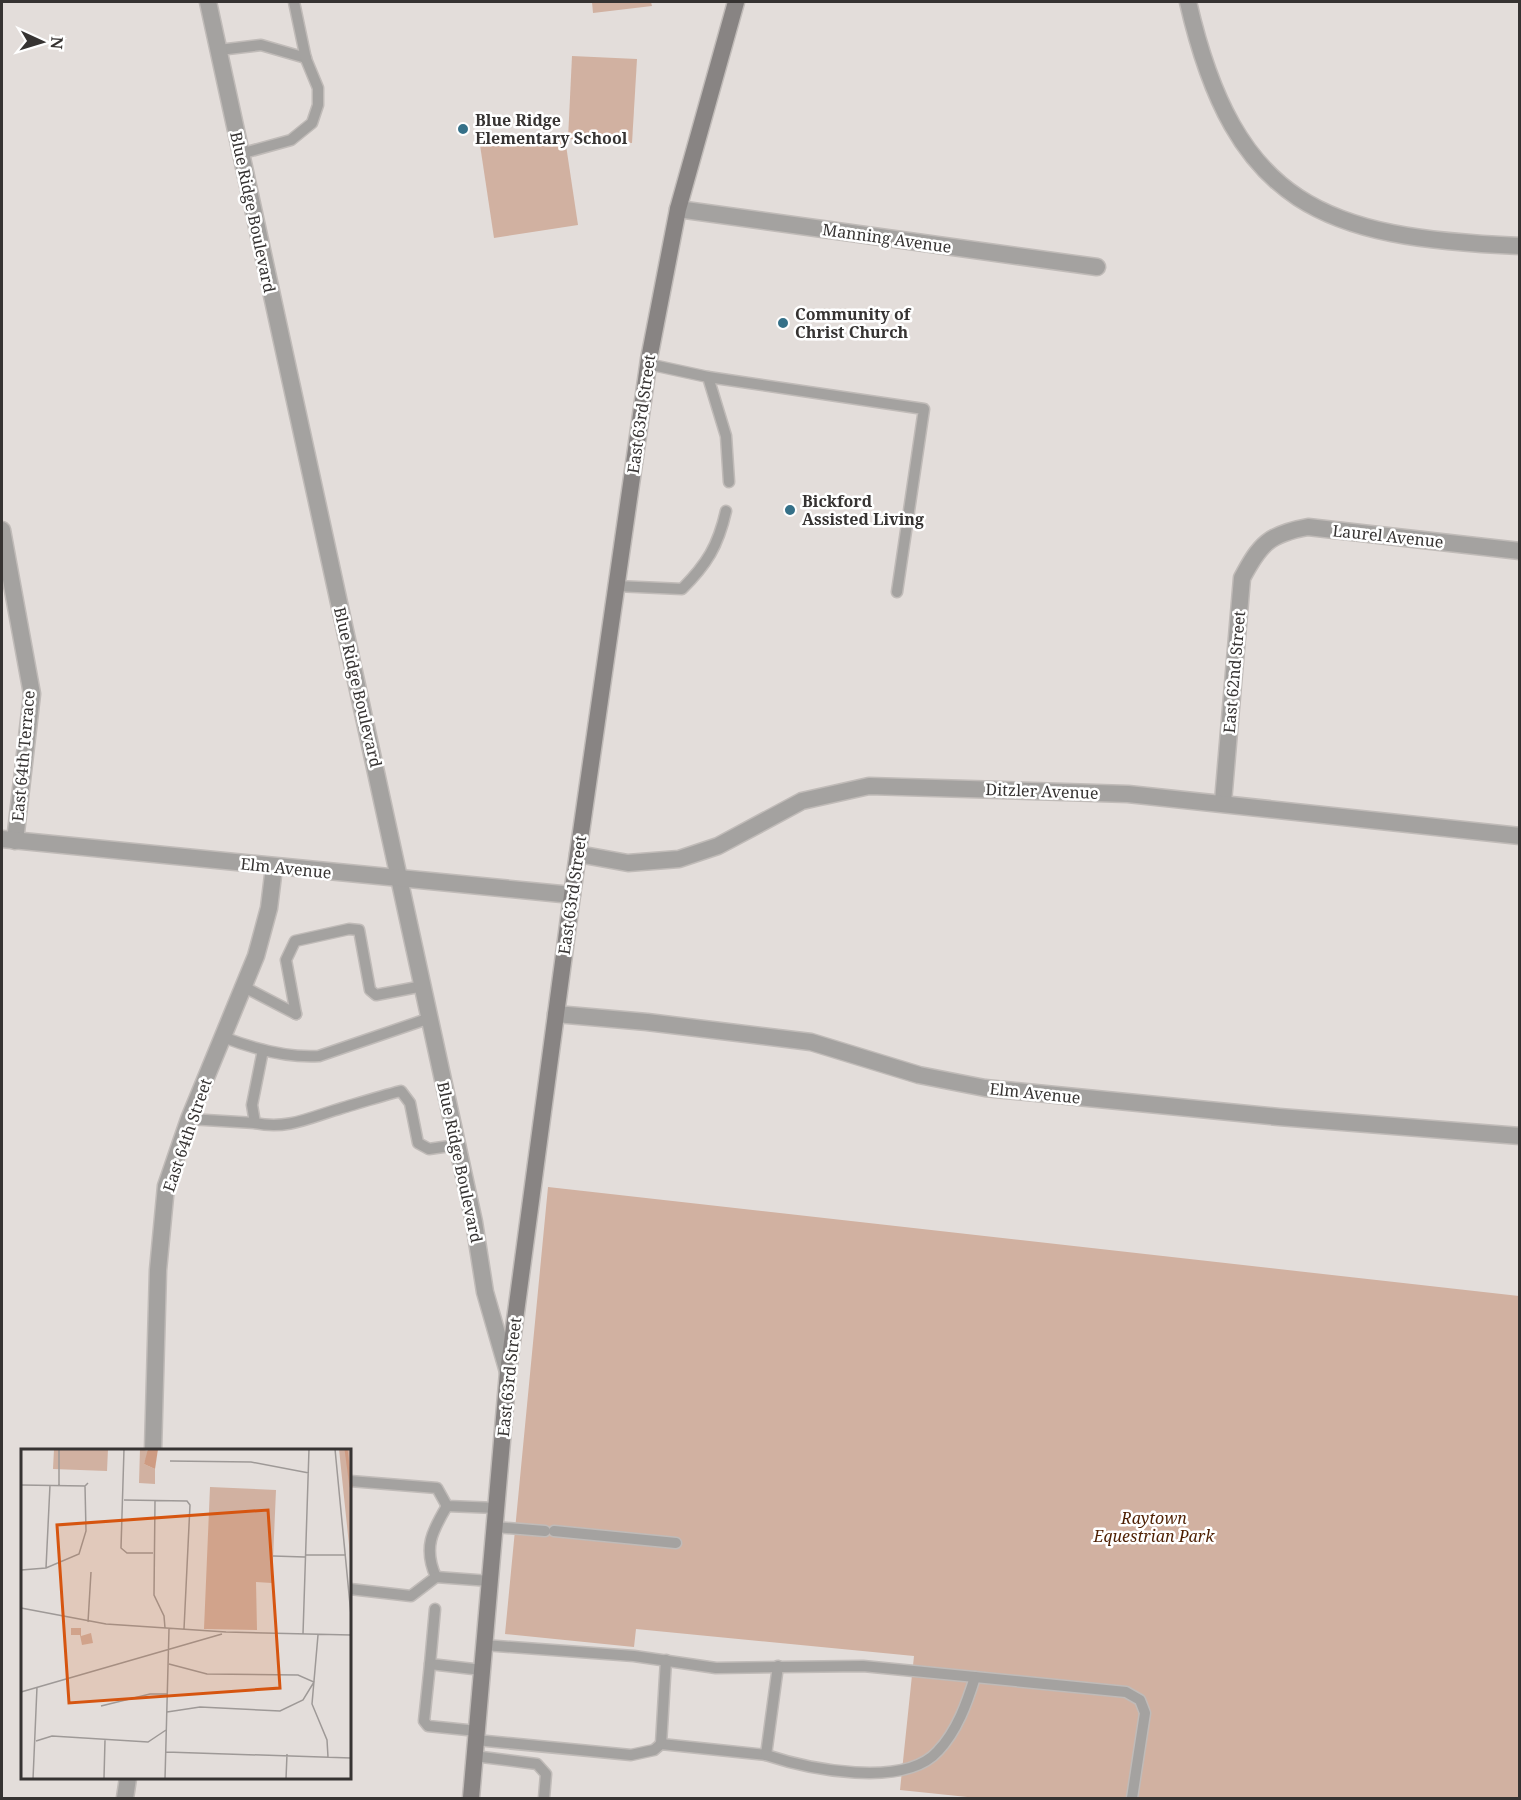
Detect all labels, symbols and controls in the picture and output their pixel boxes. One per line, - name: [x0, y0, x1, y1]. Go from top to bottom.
- north arrow: [12, 12, 72, 72]
- text: N: [46, 36, 68, 50]
- place label: Blue Ridge Elementary School: [475, 109, 628, 149]
- marker: Blue Ridge Elementary School: [456, 122, 470, 136]
- street label: Blue Ridge Boulevard: [225, 129, 281, 295]
- street label: Manning Avenue: [821, 218, 953, 258]
- place label: Community of Christ Church: [795, 303, 912, 343]
- marker: Community of Christ Church: [776, 316, 790, 330]
- street label: East 63rd Street: [622, 353, 660, 475]
- place label: Bickford Assisted Living: [802, 490, 924, 530]
- marker: Bickford Assisted Living: [783, 503, 797, 517]
- street label: Laurel Avenue: [1331, 519, 1445, 553]
- street label: Blue Ridge Boulevard: [329, 605, 387, 770]
- street label: East 62nd Street: [1218, 610, 1250, 734]
- street label: East 64th Terrace: [6, 689, 40, 823]
- street label: Ditzler Avenue: [985, 778, 1099, 804]
- street label: East 63rd Street: [553, 834, 591, 956]
- street label: Elm Avenue: [239, 852, 333, 884]
- street label: East 64th Street: [157, 1075, 217, 1195]
- street label: Elm Avenue: [988, 1077, 1082, 1109]
- street label: Blue Ridge Boulevard: [432, 1079, 488, 1245]
- street label: East 63rd Street: [492, 1316, 526, 1438]
- inset map: [21, 1449, 351, 1779]
- park label: Raytown Equestrian Park: [1093, 1507, 1215, 1547]

